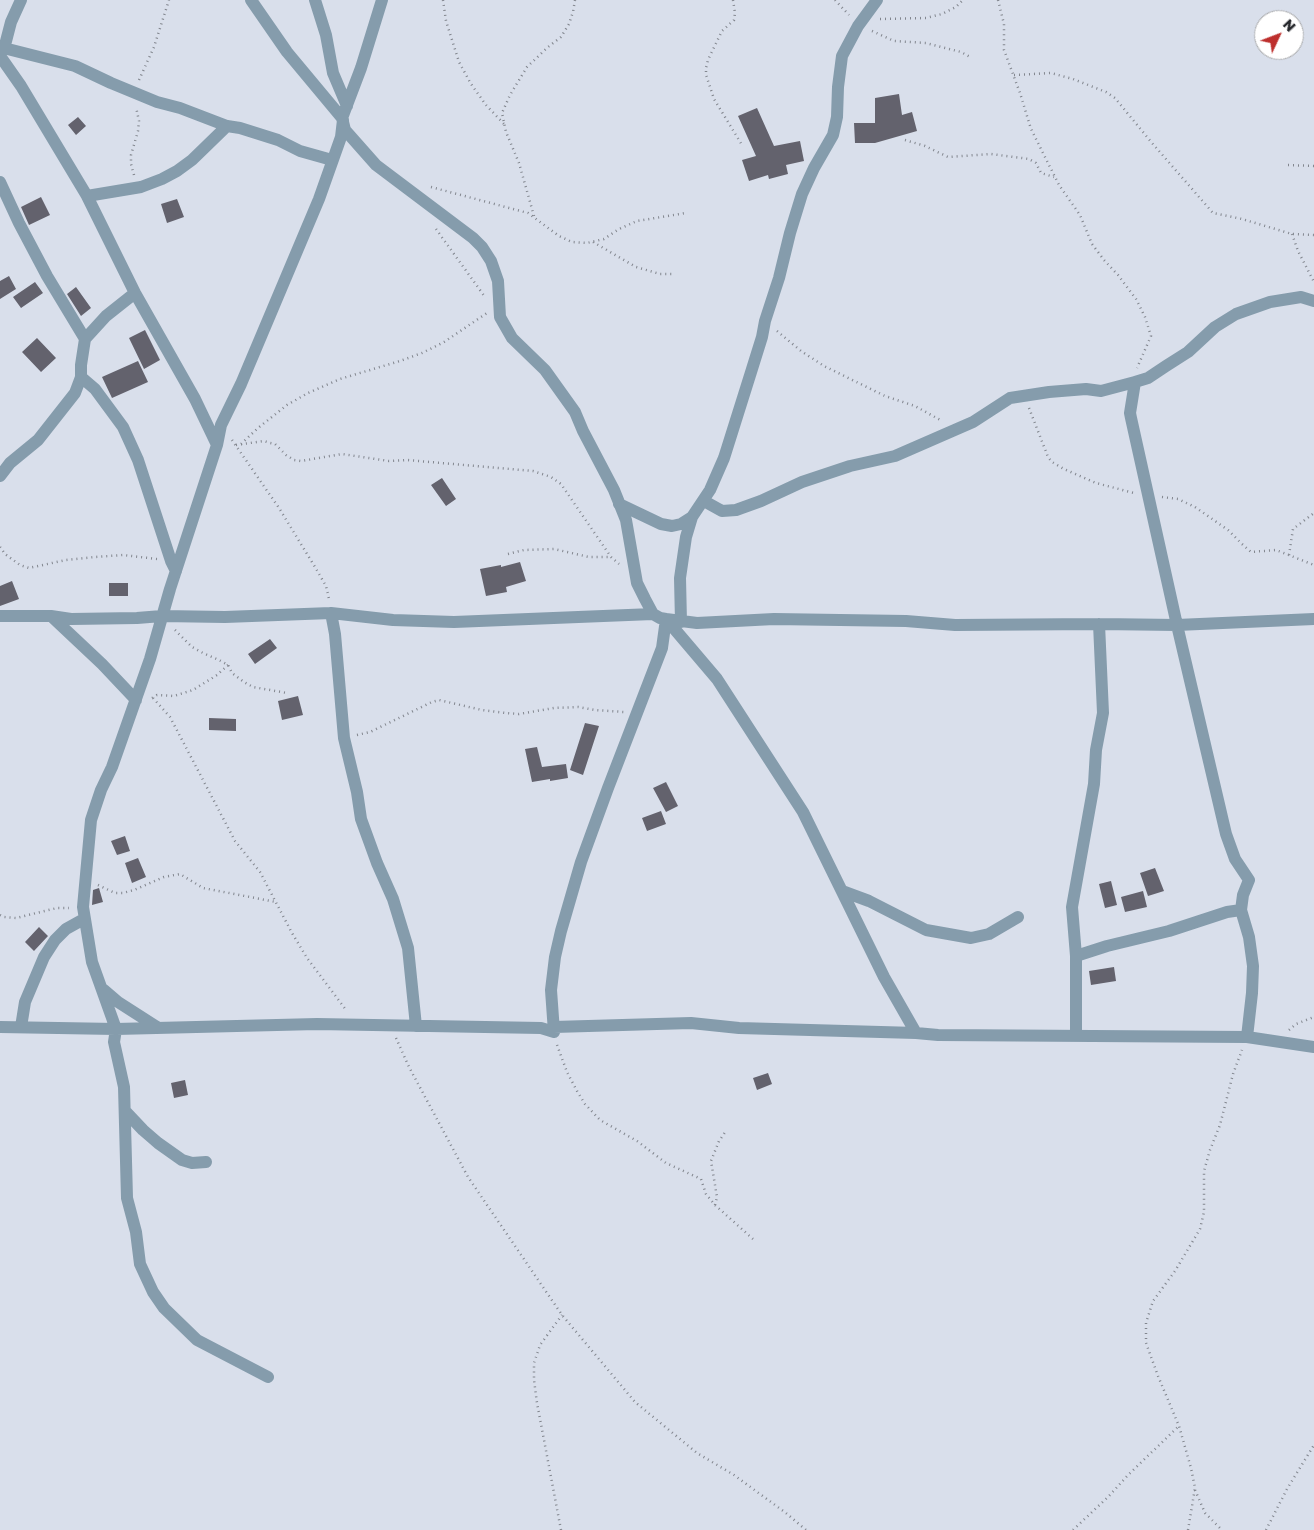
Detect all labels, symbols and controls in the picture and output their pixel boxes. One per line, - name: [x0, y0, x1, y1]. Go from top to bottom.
- north arrow: [1254, 10, 1304, 60]
- text: N: [1280, 15, 1299, 35]

